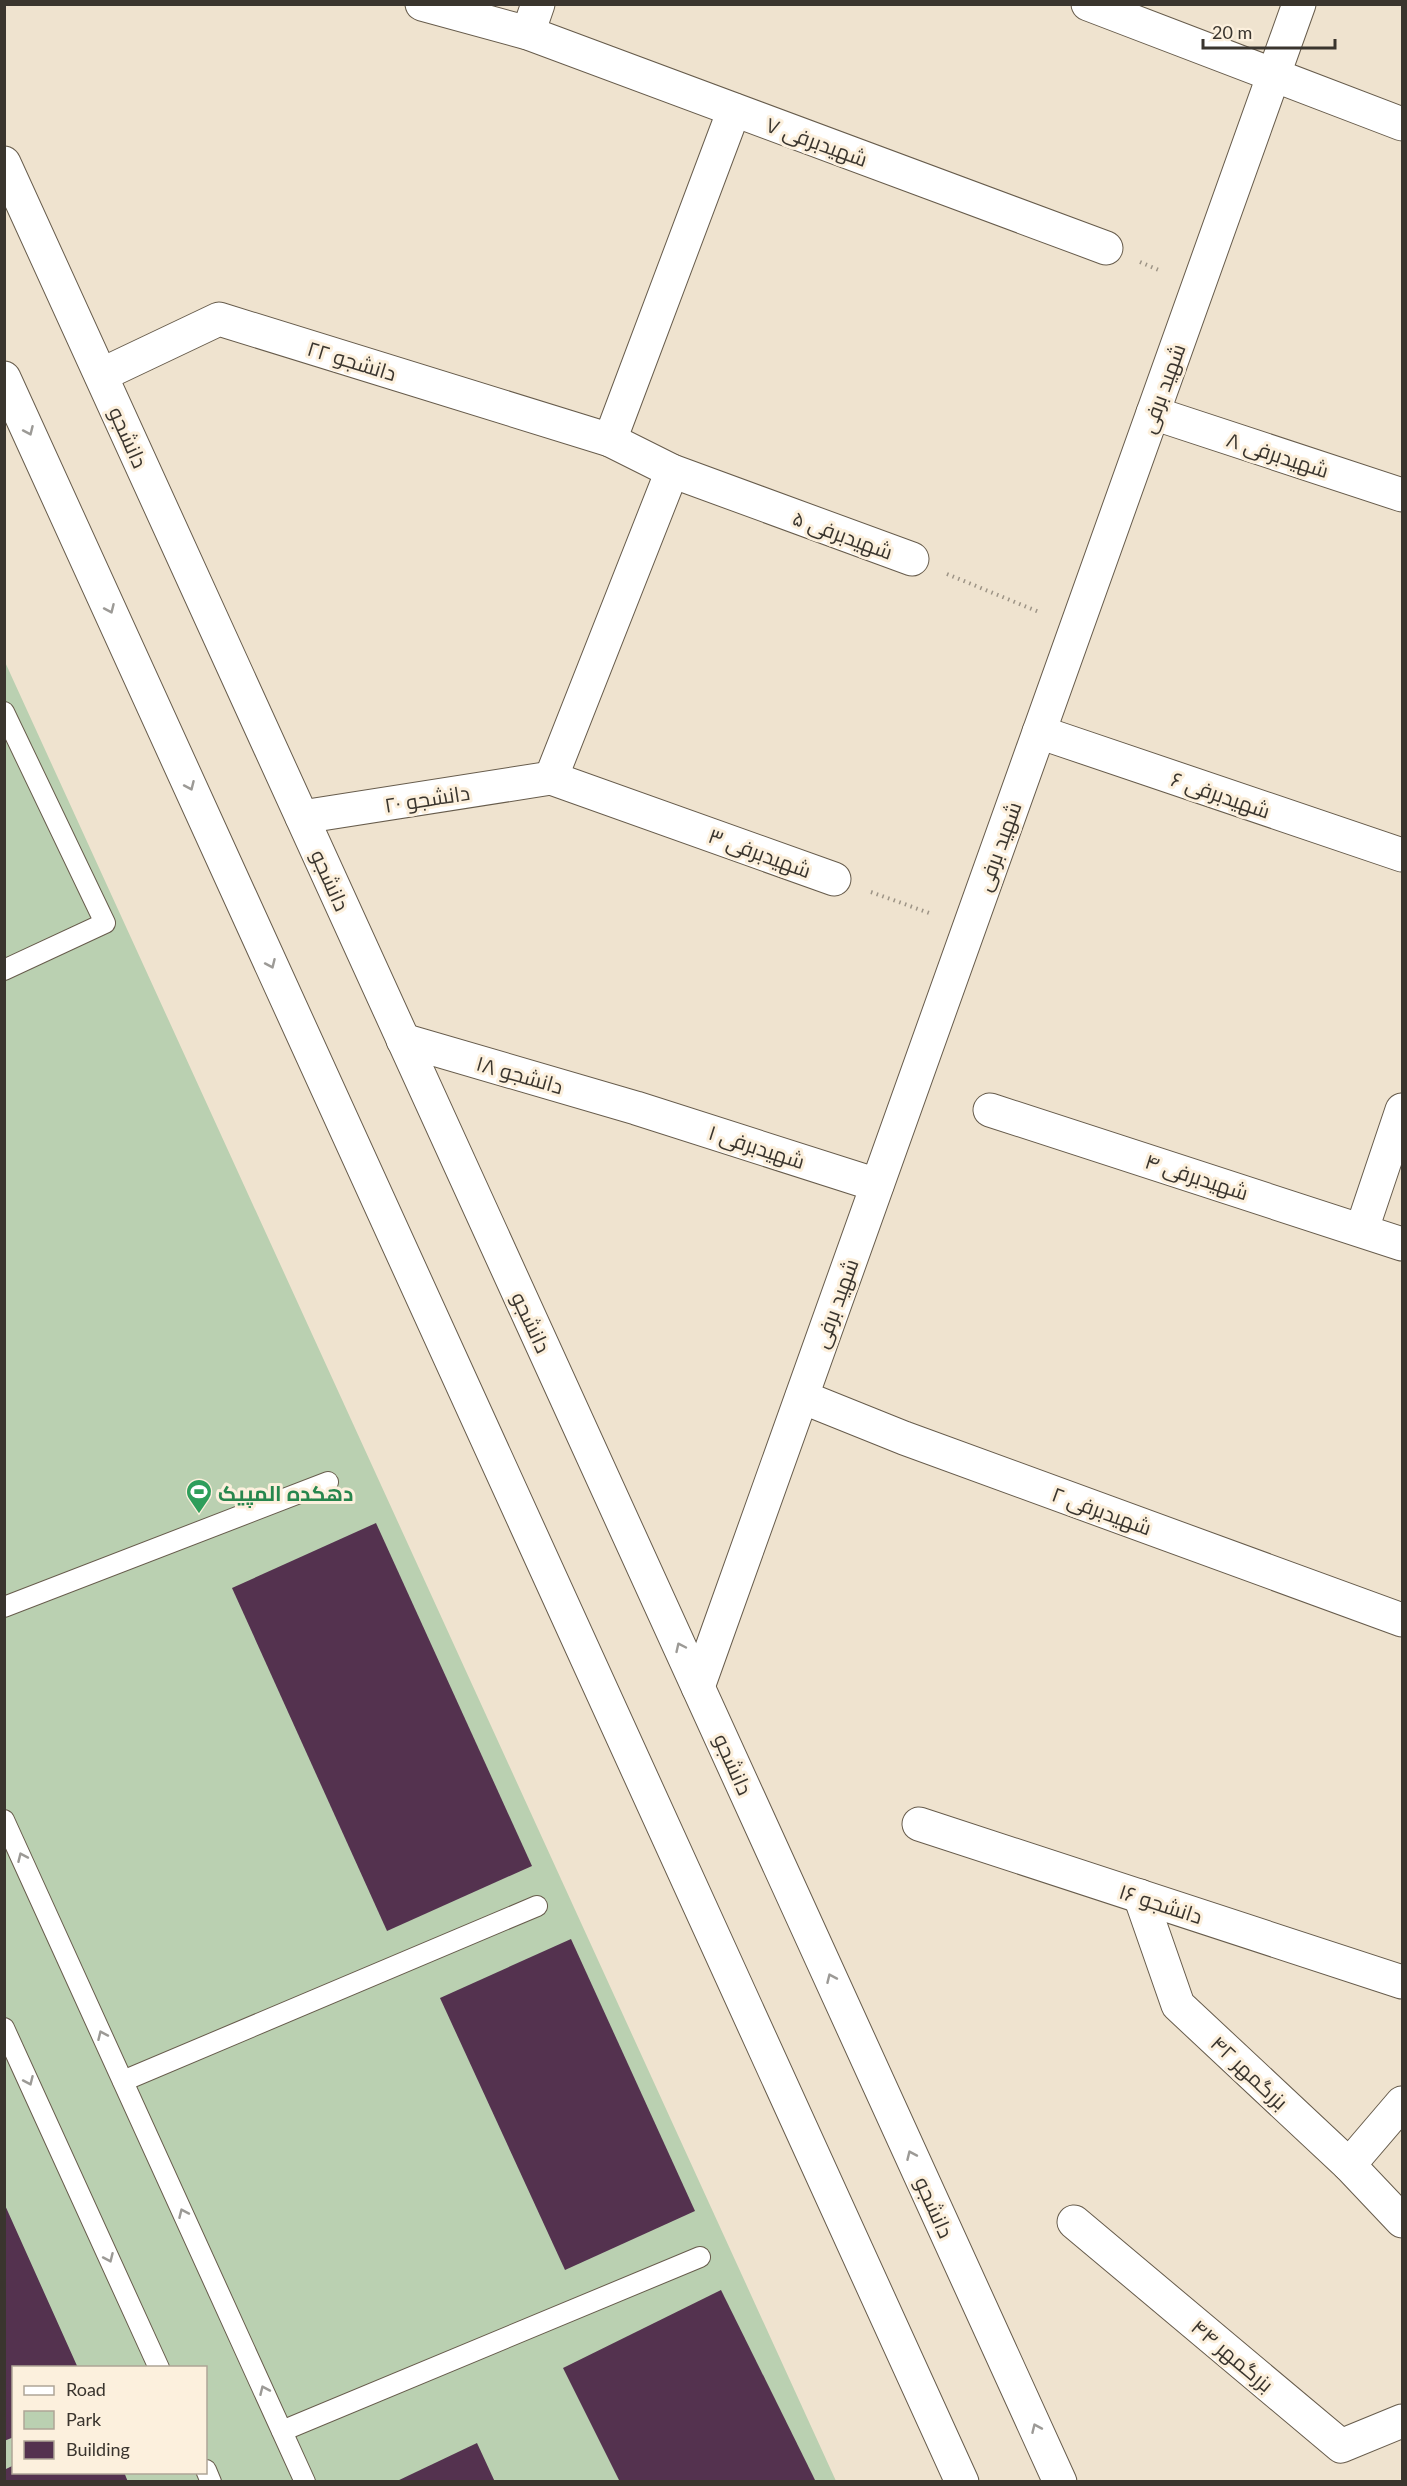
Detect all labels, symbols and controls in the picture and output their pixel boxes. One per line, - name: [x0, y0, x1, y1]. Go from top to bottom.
- scale bar: [1203, 12, 1335, 50]
- text: 20 m: [1212, 21, 1252, 43]
- street label: شهیدبرفی ۷: [762, 111, 871, 173]
- street label: دانشجو ۲۲: [304, 335, 400, 386]
- street label: شهید برفی: [1134, 340, 1192, 437]
- street label: دانشجو: [104, 403, 153, 472]
- one-way arrow: [21, 425, 33, 436]
- street label: شهیدبرفی ۸: [1223, 426, 1332, 484]
- street label: شهیدبرفی ۵: [789, 504, 896, 566]
- one-way arrow: [102, 603, 114, 614]
- street label: شهیدبرفی ۶: [1168, 765, 1274, 824]
- street label: دانشجو ۲۰: [383, 779, 472, 818]
- one-way arrow: [183, 780, 195, 791]
- street label: شهید برفی: [970, 798, 1028, 895]
- street label: شهیدبرفی ۳: [705, 822, 815, 884]
- street label: دانشجو: [306, 846, 355, 915]
- one-way arrow: [264, 957, 276, 968]
- street label: دانشجو ۱۸: [473, 1050, 566, 1099]
- street label: شهیدبرفی ۱: [705, 1119, 808, 1175]
- street label: شهیدبرفی ۴: [1142, 1148, 1252, 1206]
- street label: شهید برفی: [807, 1255, 865, 1352]
- street label: دانشجو: [506, 1288, 557, 1357]
- sports icon: دهکده المپیک: [184, 1477, 214, 1515]
- place label: دهکده المپیک: [218, 1480, 353, 1508]
- street label: شهیدبرفی ۲: [1048, 1480, 1155, 1541]
- one-way arrow: [676, 1643, 688, 1654]
- street label: دانشجو: [709, 1730, 758, 1799]
- one-way arrow: [17, 1853, 29, 1864]
- street label: دانشجو ۱۶: [1116, 1878, 1206, 1929]
- one-way arrow: [826, 1973, 838, 1984]
- street label: بزرگمهر ۴۲: [1205, 2030, 1294, 2115]
- one-way arrow: [97, 2031, 109, 2042]
- one-way arrow: [21, 2074, 33, 2085]
- one-way arrow: [907, 2151, 919, 2162]
- street label: دانشجو: [910, 2173, 959, 2242]
- one-way arrow: [178, 2208, 190, 2219]
- one-way arrow: [102, 2252, 114, 2263]
- street label: بزرگمهر ۴۴: [1186, 2314, 1279, 2398]
- legend: [12, 2366, 207, 2474]
- text: Road: [66, 2378, 106, 2400]
- one-way arrow: [259, 2385, 271, 2396]
- text: Park: [66, 2408, 102, 2430]
- one-way arrow: [1031, 2424, 1043, 2435]
- text: Building: [66, 2438, 130, 2460]

